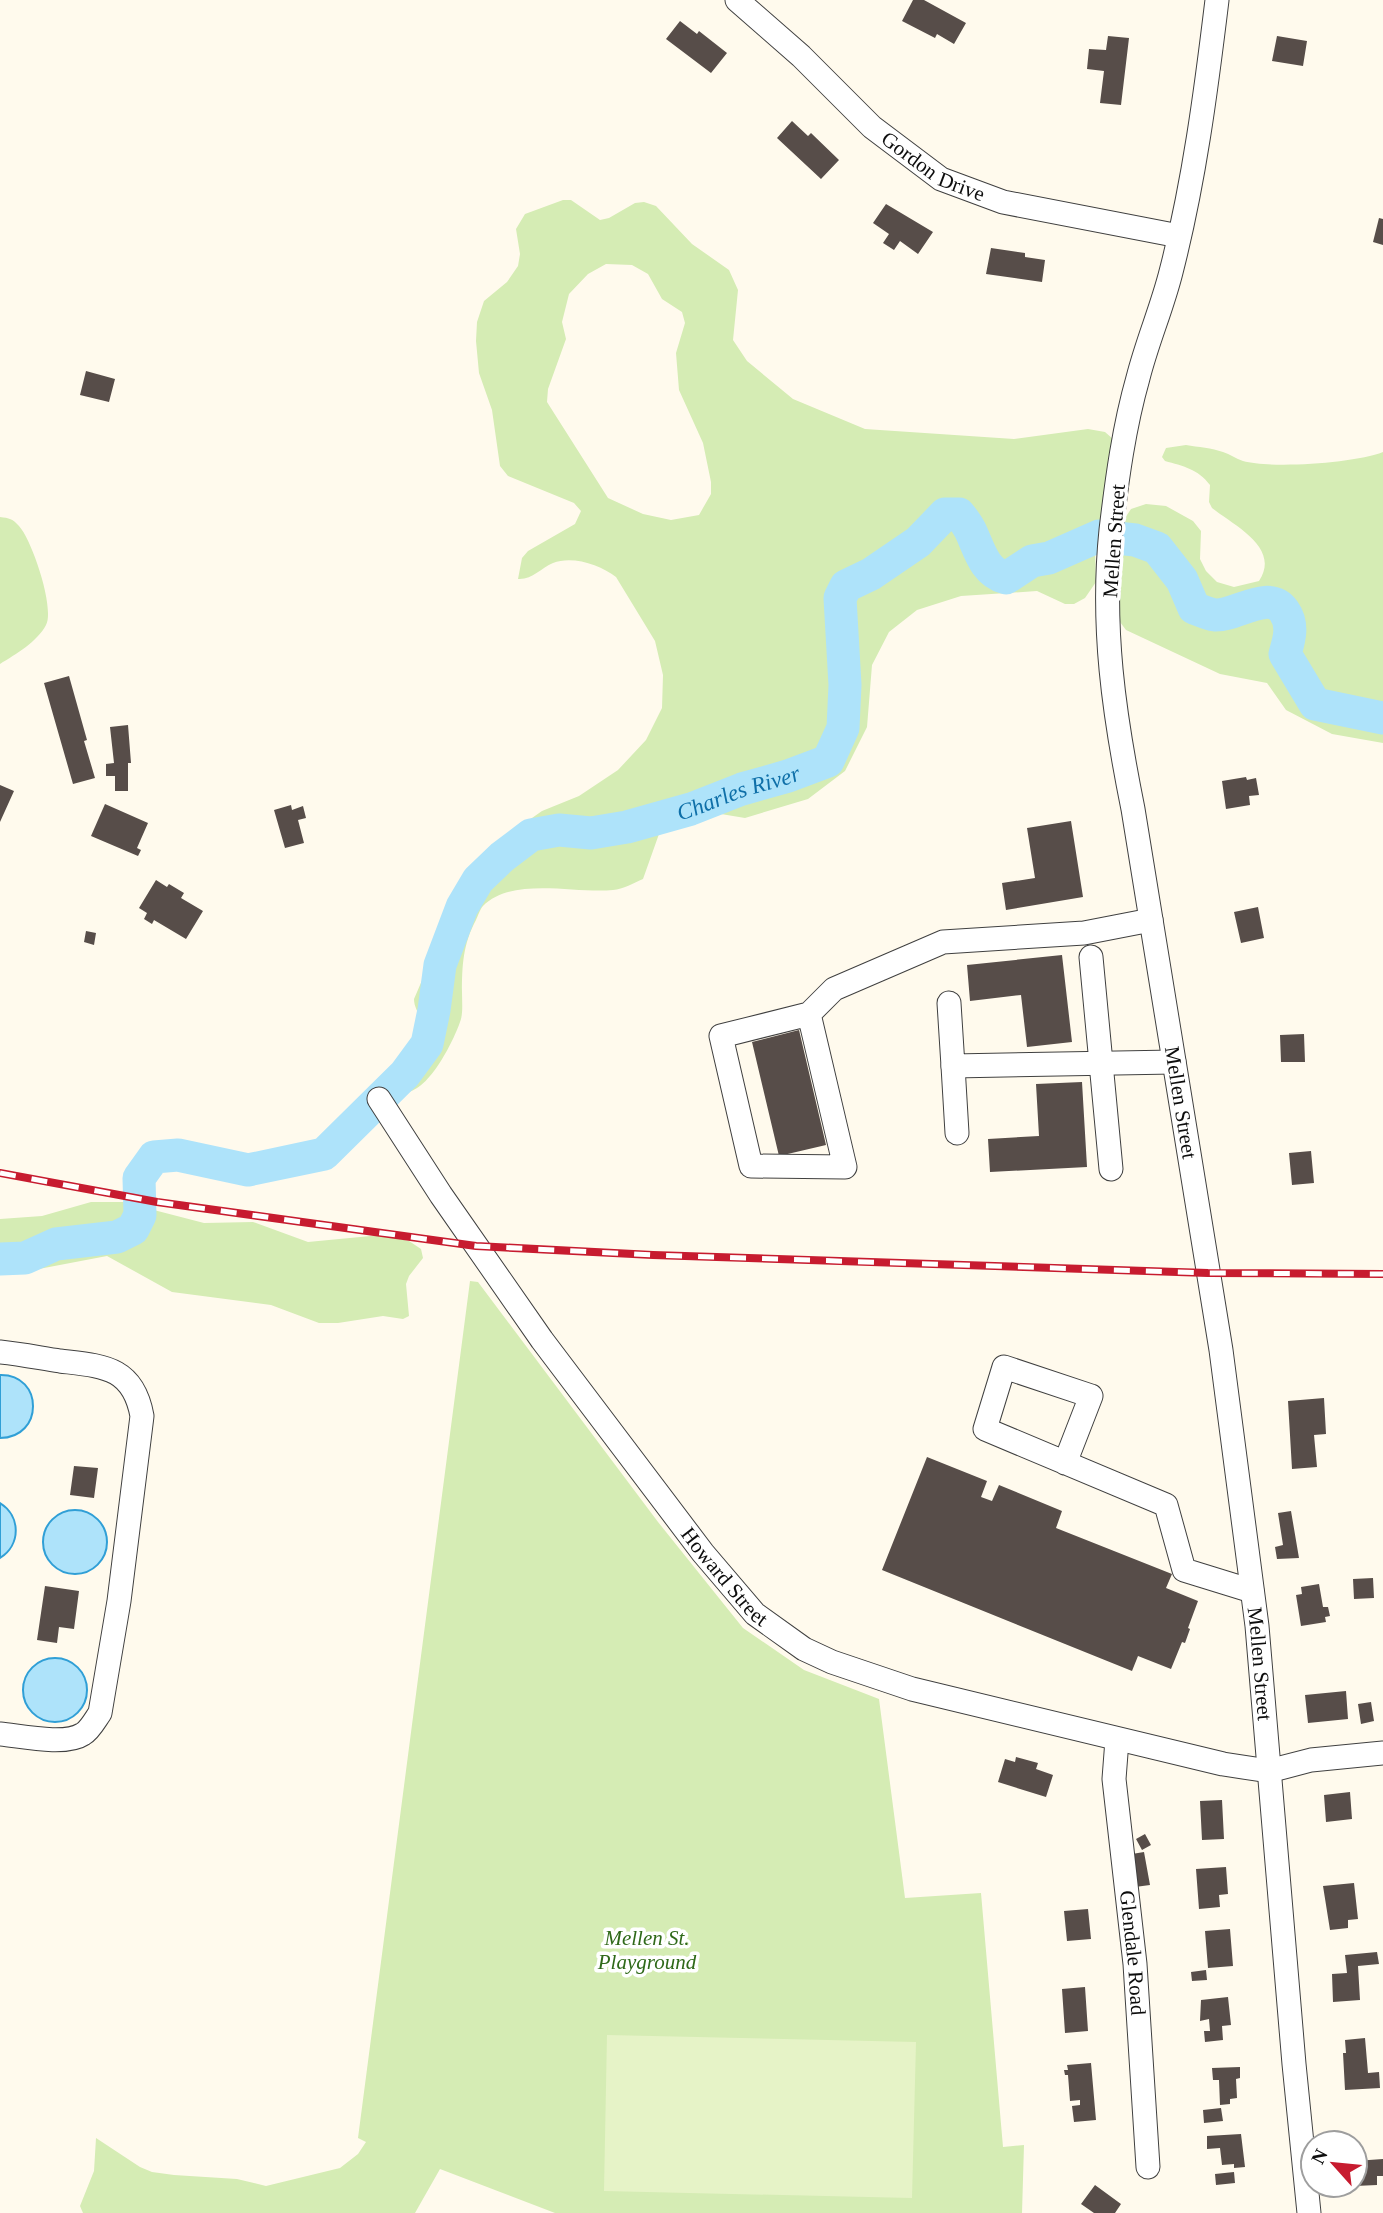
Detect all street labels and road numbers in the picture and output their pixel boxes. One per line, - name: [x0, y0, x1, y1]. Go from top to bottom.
- street label: Gordon Drive: [877, 126, 988, 206]
- street label: Mellen Street: [1098, 483, 1130, 599]
- street label: Mellen Street: [1160, 1044, 1202, 1161]
- street label: Howard Street: [676, 1523, 773, 1631]
- street label: Mellen Street: [1243, 1606, 1277, 1722]
- street label: Glendale Road: [1115, 1889, 1150, 2017]

